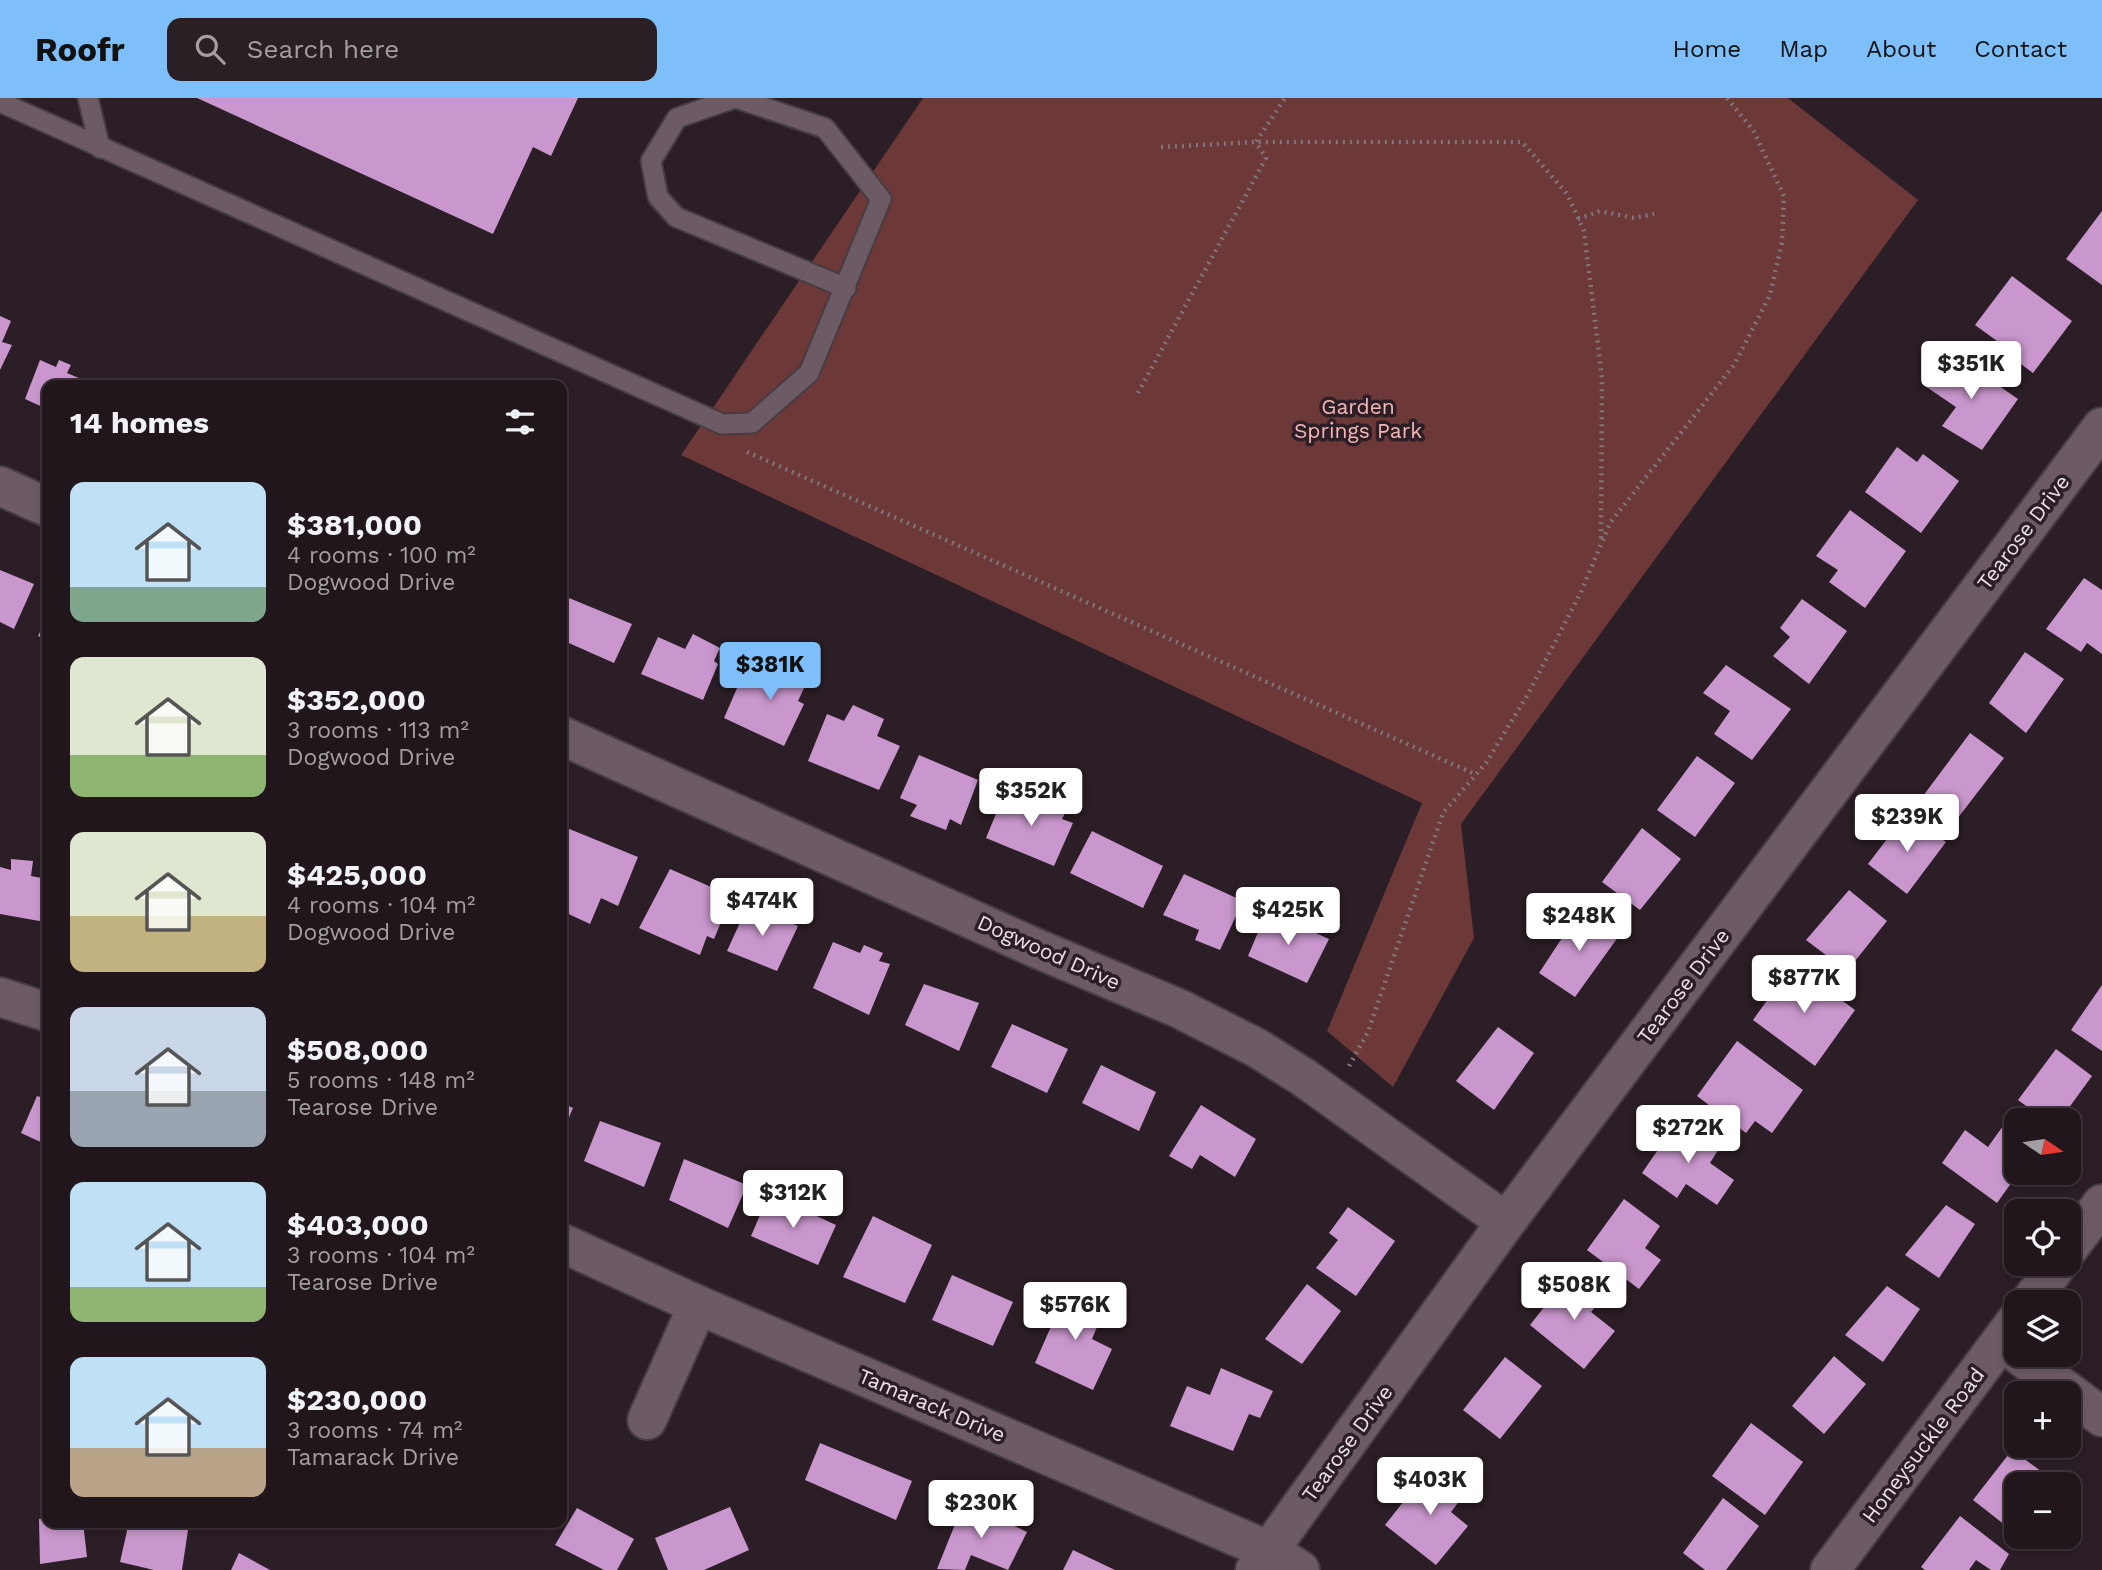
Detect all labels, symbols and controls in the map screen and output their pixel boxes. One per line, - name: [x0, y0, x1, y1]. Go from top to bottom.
- search box: [167, 18, 657, 81]
- text: Roofr: [35, 30, 125, 69]
- icon: search: [191, 30, 229, 68]
- text: Search here: [247, 34, 399, 64]
- text: Home: [1673, 35, 1741, 63]
- text: Map: [1779, 35, 1828, 63]
- text: About: [1866, 35, 1936, 63]
- text: Contact: [1974, 35, 2067, 63]
- pin: $351K: [1922, 342, 2020, 401]
- text: $351K: [1937, 350, 2005, 377]
- park label: Garden Springs Park: [1294, 394, 1422, 443]
- icon: filters: [501, 403, 539, 441]
- text: 14 homes: [70, 405, 209, 440]
- street label: Tearose Drive: [1972, 469, 2074, 595]
- text: $381,000: [287, 507, 422, 542]
- icon: home: [126, 510, 210, 594]
- text: 4 rooms · 100 m²: [287, 542, 476, 569]
- text: Dogwood Drive: [287, 569, 455, 596]
- pin: $381K: [721, 642, 819, 702]
- text: $381K: [736, 651, 804, 678]
- text: $352,000: [287, 682, 426, 717]
- icon: home: [126, 685, 210, 769]
- text: 3 rooms · 113 m²: [287, 717, 469, 744]
- text: Dogwood Drive: [287, 744, 455, 771]
- pin: $352K: [982, 768, 1080, 828]
- text: $352K: [995, 777, 1067, 804]
- pin: $239K: [1858, 794, 1956, 854]
- text: $239K: [1871, 803, 1943, 830]
- text: $425,000: [287, 857, 427, 892]
- icon: home: [126, 860, 210, 944]
- pin: $474K: [713, 878, 811, 938]
- text: $474K: [726, 887, 798, 914]
- pin: $425K: [1239, 888, 1337, 947]
- text: 4 rooms · 104 m²: [287, 892, 475, 919]
- pin: $248K: [1530, 894, 1628, 953]
- text: $425K: [1252, 896, 1324, 923]
- text: $248K: [1542, 902, 1616, 929]
- street label: Dogwood Drive: [974, 909, 1124, 995]
- text: Dogwood Drive: [287, 919, 455, 946]
- street label: Tearose Drive: [1632, 923, 1734, 1049]
- pin: $877K: [1755, 956, 1853, 1015]
- text: $877K: [1768, 964, 1840, 991]
- text: $508,000: [287, 1032, 428, 1067]
- icon: home: [126, 1035, 210, 1119]
- text: 5 rooms · 148 m²: [287, 1067, 475, 1094]
- text: Tearose Drive: [287, 1094, 438, 1121]
- pin: $272K: [1639, 1105, 1737, 1165]
- north arrow: [2004, 1108, 2081, 1185]
- map controls: [2004, 1108, 2081, 1549]
- text: $272K: [1652, 1114, 1724, 1141]
- pin: $312K: [744, 1170, 842, 1230]
- text: $312K: [759, 1179, 827, 1206]
- button: locate: [2004, 1199, 2081, 1276]
- text: $403,000: [287, 1207, 429, 1242]
- icon: home: [126, 1210, 210, 1294]
- text: 3 rooms · 104 m²: [287, 1242, 475, 1269]
- pin: $508K: [1525, 1262, 1623, 1322]
- text: Tearose Drive: [287, 1269, 438, 1296]
- text: $508K: [1537, 1271, 1611, 1298]
- pin: $576K: [1026, 1282, 1124, 1342]
- button: layers: [2004, 1290, 2081, 1367]
- text: $576K: [1040, 1291, 1110, 1318]
- street label: Tamarack Drive: [855, 1363, 1009, 1447]
- street label: Honeysuckle Road: [1857, 1363, 1989, 1527]
- street label: Tearose Drive: [1296, 1380, 1398, 1506]
- button: +: [2004, 1381, 2081, 1458]
- text: $230,000: [287, 1382, 427, 1417]
- icon: home: [126, 1385, 210, 1469]
- text: 3 rooms · 74 m²: [287, 1417, 462, 1444]
- text: Tamarack Drive: [287, 1444, 459, 1471]
- pin: $403K: [1381, 1458, 1479, 1517]
- text: $403K: [1393, 1466, 1467, 1493]
- button: −: [2004, 1472, 2081, 1549]
- pin: $230K: [932, 1480, 1030, 1540]
- text: $230K: [945, 1489, 1017, 1516]

